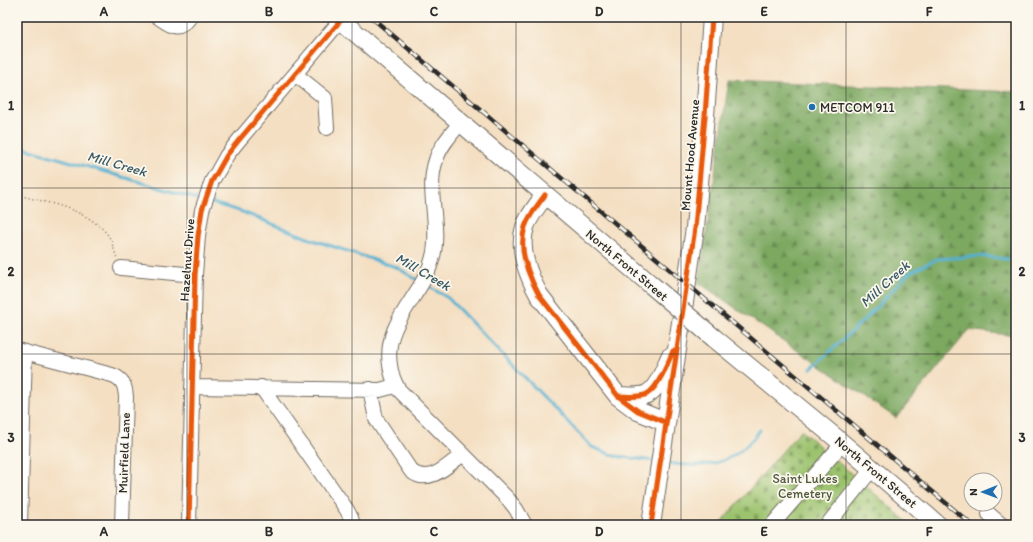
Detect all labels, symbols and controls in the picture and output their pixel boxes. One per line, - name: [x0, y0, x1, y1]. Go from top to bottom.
- text: A: [99, 4, 109, 19]
- text: B: [265, 4, 274, 19]
- text: C: [430, 4, 439, 19]
- text: D: [595, 4, 604, 19]
- text: E: [760, 4, 768, 19]
- text: F: [926, 4, 933, 19]
- text: 1: [8, 98, 14, 113]
- text: 1: [1019, 98, 1025, 113]
- street label: Mount Hood Avenue: [678, 99, 702, 211]
- place label: METCOM 911: [820, 100, 894, 115]
- marker: METCOM 911: [807, 102, 817, 112]
- water label: Mill Creek: [85, 147, 149, 181]
- street label: Hazelnut Drive: [177, 218, 197, 302]
- street label: North Front Street: [583, 226, 671, 304]
- water label: Mill Creek: [392, 249, 454, 295]
- water label: Mill Creek: [857, 257, 914, 311]
- text: 2: [8, 264, 15, 279]
- text: 2: [1019, 264, 1026, 279]
- street label: Muirfield Lane: [115, 412, 133, 494]
- text: 3: [7, 430, 15, 445]
- text: 3: [1018, 430, 1026, 445]
- street label: North Front Street: [832, 433, 920, 511]
- park label: Saint Lukes Cemetery: [772, 471, 838, 501]
- north arrow: [963, 472, 1003, 512]
- text: N: [967, 488, 980, 496]
- text: A: [99, 524, 109, 539]
- text: B: [265, 524, 274, 539]
- text: C: [430, 524, 439, 539]
- text: D: [595, 524, 604, 539]
- text: E: [760, 524, 768, 539]
- text: F: [926, 524, 933, 539]

